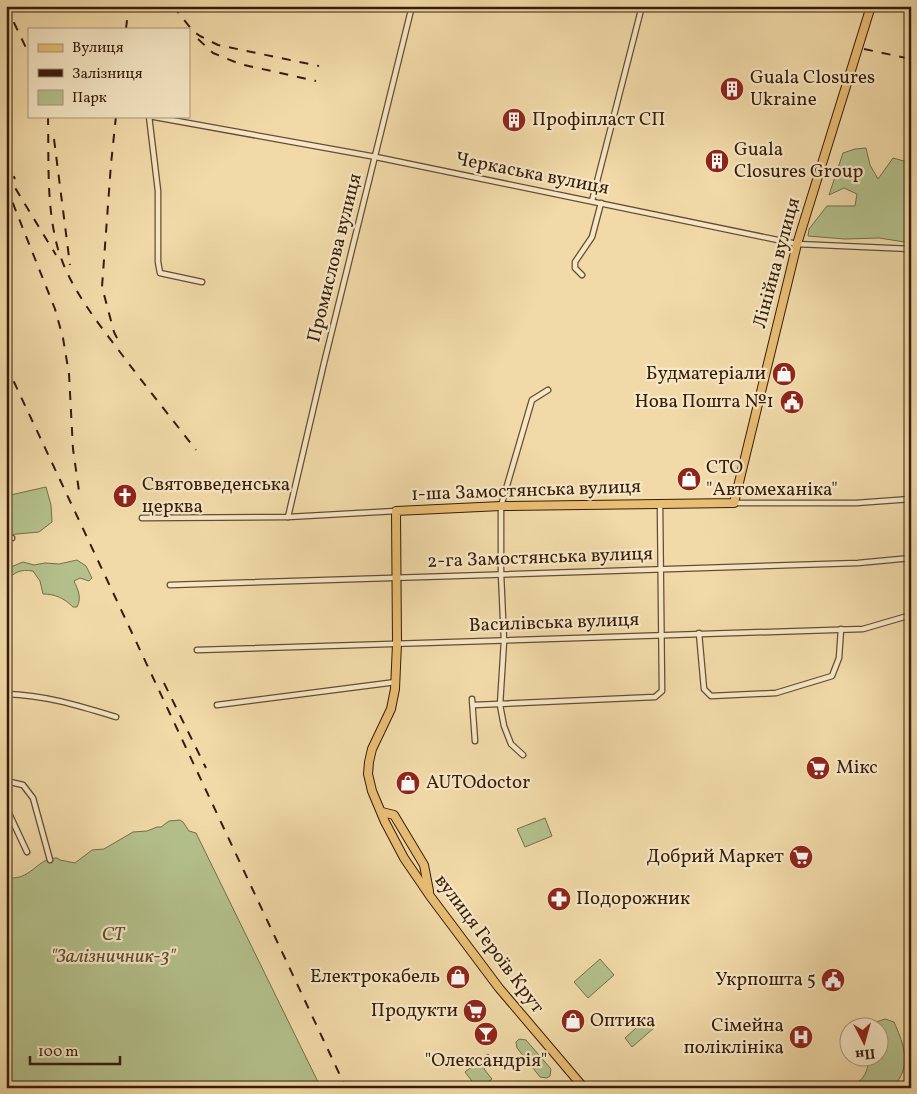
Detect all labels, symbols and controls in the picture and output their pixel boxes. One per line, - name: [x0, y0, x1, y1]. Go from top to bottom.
- legend: [28, 28, 190, 118]
- text: Вулиця: [72, 38, 124, 59]
- text: Залізниця: [72, 64, 143, 85]
- place label: Guala Closures Ukraine: [750, 65, 875, 113]
- building icon: Guala Closures Ukraine: [719, 76, 745, 102]
- text: Парк: [72, 88, 107, 109]
- building icon: Профіпласт СП: [501, 107, 527, 133]
- place label: Профіпласт СП: [532, 107, 665, 133]
- place label: Guala Closures Group: [734, 137, 864, 185]
- street label: Черкаська вулиця: [453, 146, 611, 202]
- building icon: Guala Closures Group: [704, 148, 730, 174]
- street label: Промислова вулиця: [301, 171, 369, 345]
- street label: Лінійна вулиця: [747, 195, 807, 331]
- place label: Будматеріали: [646, 361, 766, 387]
- shop icon: Будматеріали: [771, 361, 797, 387]
- place label: Нова Пошта №1: [634, 389, 774, 415]
- public building icon: Нова Пошта №1: [779, 389, 805, 415]
- place label: СТО "Автомеханіка": [706, 455, 838, 503]
- shop icon: СТО "Автомеханіка": [676, 466, 702, 492]
- place label: Святовведенська церква: [142, 472, 290, 520]
- street label: 1-ша Замостянська вулиця: [411, 474, 642, 508]
- church icon: Святовведенська церква: [112, 483, 138, 509]
- street label: 2-га Замостянська вулиця: [427, 541, 653, 575]
- street label: Василівська вулиця: [468, 607, 640, 639]
- supermarket icon: Мікс: [805, 755, 831, 781]
- place label: Мікс: [836, 755, 878, 781]
- shop icon: AUTOdoctor: [395, 770, 421, 796]
- place label: AUTOdoctor: [426, 770, 530, 796]
- place label: Добрий Маркет: [646, 844, 784, 870]
- supermarket icon: Добрий Маркет: [788, 844, 814, 870]
- street label: вулиця Героїв Крут: [428, 869, 550, 1019]
- pharmacy icon: Подорожник: [546, 886, 572, 912]
- place label: Подорожник: [576, 886, 690, 912]
- park label: СТ "Залізничник-3": [50, 922, 176, 970]
- place label: Електрокабель: [310, 964, 440, 990]
- shop icon: Електрокабель: [445, 964, 471, 990]
- place label: Укрпошта 5: [715, 967, 816, 993]
- public building icon: Укрпошта 5: [820, 967, 846, 993]
- place label: Продукти: [371, 998, 458, 1024]
- supermarket icon: Продукти: [462, 998, 488, 1024]
- shop icon: Оптика: [560, 1008, 586, 1034]
- place label: Оптика: [590, 1008, 656, 1034]
- place label: Сімейна поліклініка: [684, 1013, 784, 1061]
- north arrow: [840, 1016, 890, 1066]
- bar icon: "Олександрія": [473, 1021, 499, 1047]
- hospital icon: Сімейна поліклініка: [788, 1024, 814, 1050]
- scale bar: [30, 1034, 120, 1066]
- text: 100 m: [38, 1042, 78, 1063]
- text: Пн: [854, 1043, 876, 1064]
- place label: "Олександрія": [425, 1048, 547, 1074]

